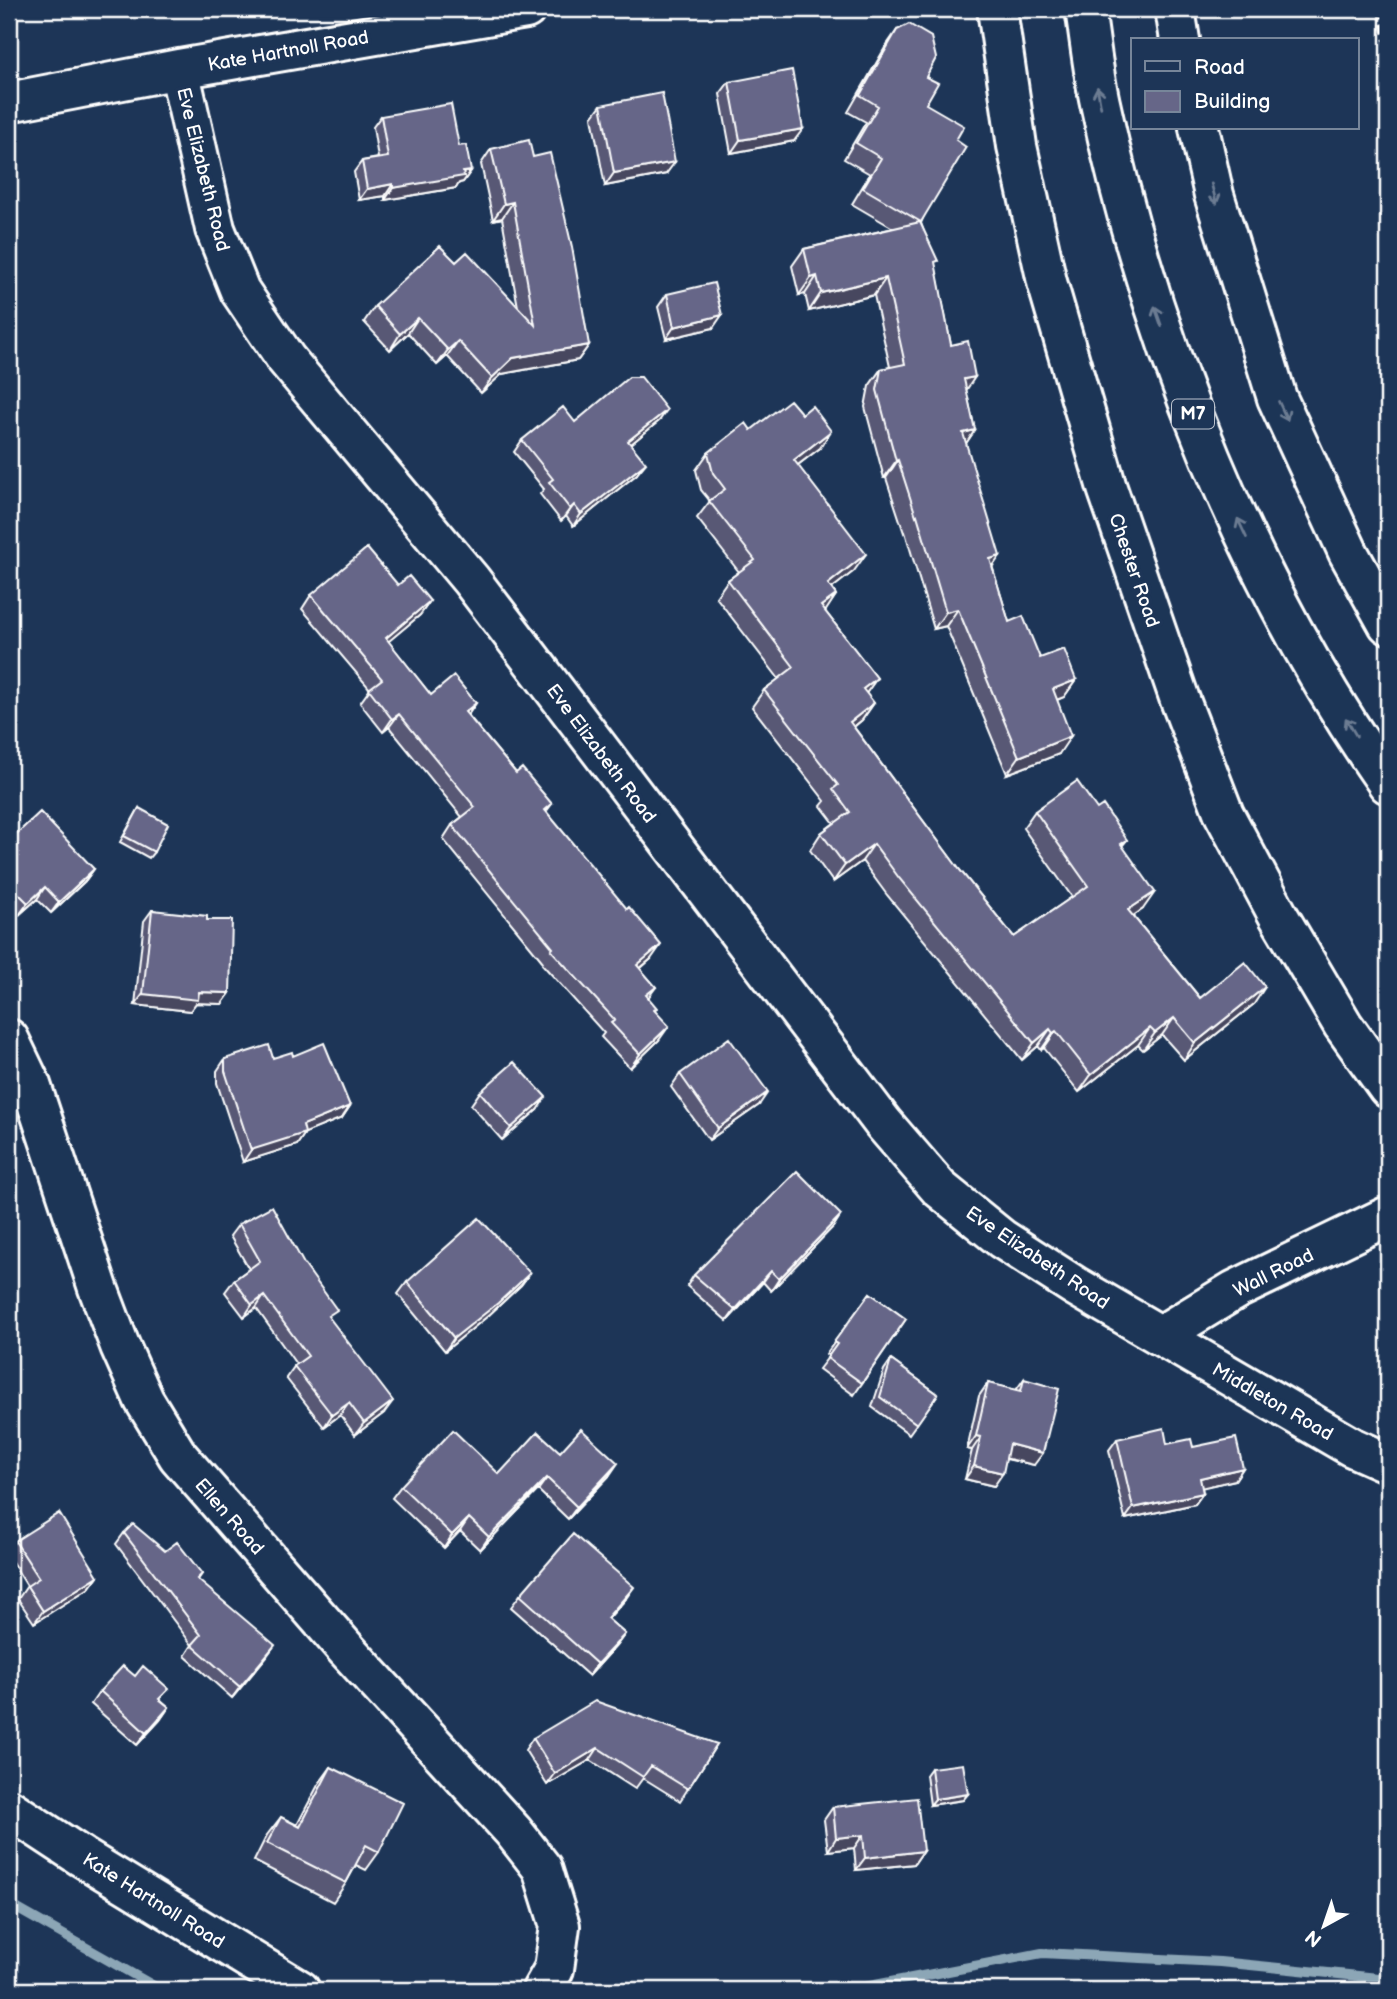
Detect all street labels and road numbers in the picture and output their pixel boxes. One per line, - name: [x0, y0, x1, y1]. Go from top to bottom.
- street label: Kate Hartnoll Road: [206, 26, 371, 77]
- street label: Eve Elizabeth Road: [171, 85, 234, 254]
- road number: M7: [1172, 400, 1214, 428]
- street label: Chester Road: [1103, 510, 1164, 631]
- street label: Eve Elizabeth Road: [541, 680, 661, 828]
- street label: Eve Elizabeth Road: [961, 1202, 1113, 1315]
- street label: Wall Road: [1230, 1244, 1318, 1303]
- street label: Middleton Road: [1208, 1358, 1337, 1446]
- street label: Ellen Road: [189, 1474, 268, 1560]
- street label: Kate Hartnoll Road: [78, 1848, 228, 1954]

